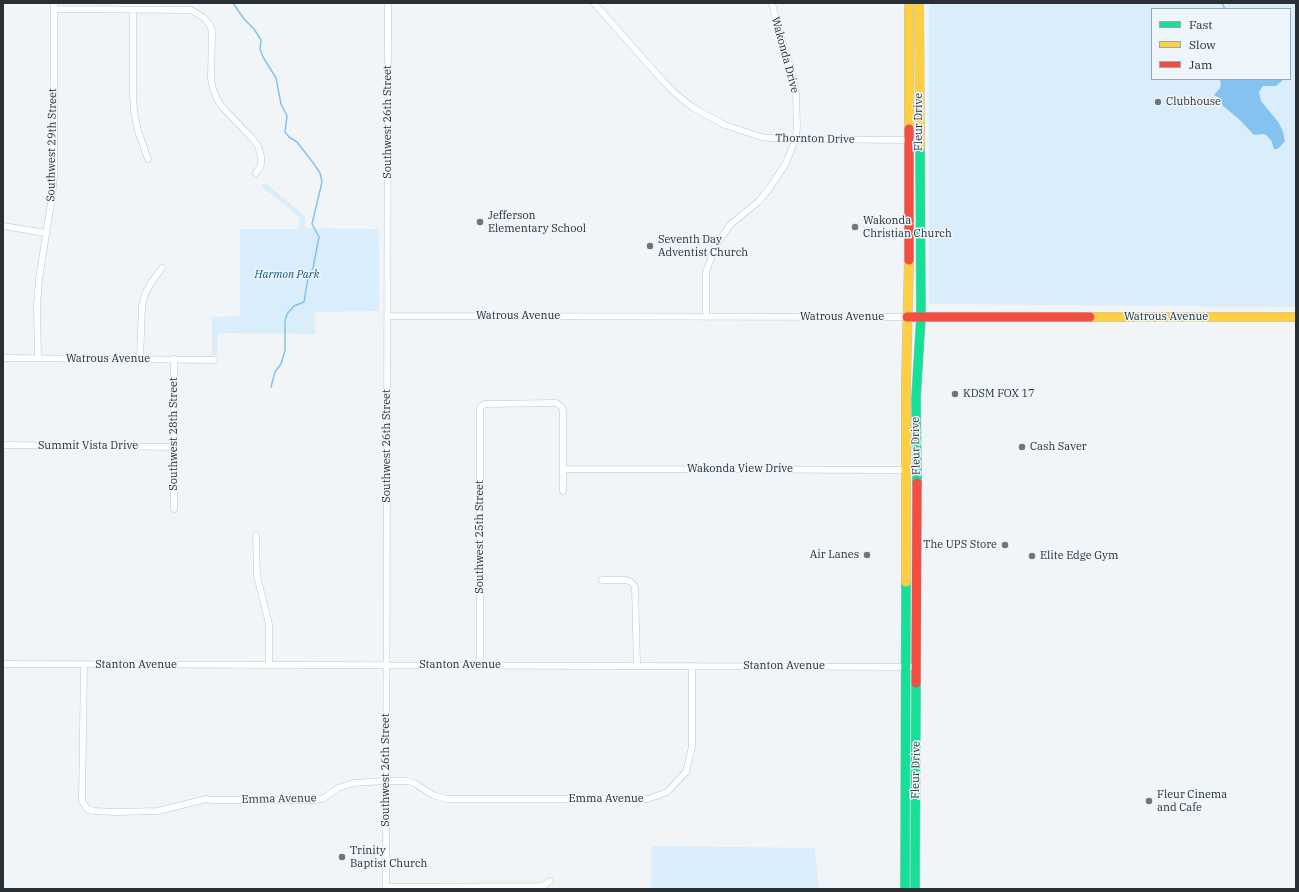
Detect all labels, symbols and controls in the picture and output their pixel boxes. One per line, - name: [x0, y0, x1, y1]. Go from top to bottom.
- legend: [1151, 8, 1291, 80]
- street label: Wakonda Drive: [768, 15, 802, 95]
- text: Fast: [1189, 17, 1213, 32]
- text: Slow: [1189, 37, 1216, 52]
- text: Jam: [1189, 57, 1212, 72]
- street label: Southwest 26th Street: [381, 65, 395, 179]
- street label: Southwest 29th Street: [44, 88, 60, 202]
- street label: Fleur Drive: [912, 93, 926, 151]
- place label: Clubhouse: [1166, 95, 1221, 109]
- marker: Clubhouse: [1153, 97, 1163, 107]
- street label: Thornton Drive: [775, 132, 855, 146]
- place label: Jefferson Elementary School: [488, 209, 586, 235]
- place label: Wakonda Christian Church: [863, 214, 952, 240]
- marker: Jefferson Elementary School: [475, 217, 485, 227]
- marker: Wakonda Christian Church: [850, 222, 860, 232]
- place label: Seventh Day Adventist Church: [658, 233, 748, 259]
- marker: Seventh Day Adventist Church: [645, 241, 655, 251]
- park label: Harmon Park: [255, 268, 319, 282]
- street label: Watrous Avenue: [476, 309, 560, 323]
- street label: Watrous Avenue: [800, 310, 884, 324]
- street label: Watrous Avenue: [1124, 310, 1208, 324]
- street label: Watrous Avenue: [66, 352, 150, 366]
- street label: Southwest 28th Street: [167, 377, 181, 491]
- place label: KDSM FOX 17: [963, 387, 1035, 401]
- street label: Southwest 26th Street: [380, 389, 394, 503]
- marker: KDSM FOX 17: [950, 389, 960, 399]
- street label: Fleur Drive: [909, 417, 923, 475]
- street label: Summit Vista Drive: [38, 439, 138, 453]
- place label: Cash Saver: [1030, 440, 1087, 454]
- marker: Cash Saver: [1017, 442, 1027, 452]
- street label: Wakonda View Drive: [687, 462, 793, 476]
- street label: Southwest 25th Street: [473, 480, 487, 594]
- place label: The UPS Store: [923, 538, 997, 552]
- marker: The UPS Store: [1000, 540, 1010, 550]
- place label: Air Lanes: [810, 548, 859, 562]
- place label: Elite Edge Gym: [1040, 549, 1118, 563]
- marker: Air Lanes: [862, 550, 872, 560]
- marker: Elite Edge Gym: [1027, 551, 1037, 561]
- street label: Stanton Avenue: [95, 658, 177, 672]
- street label: Stanton Avenue: [419, 658, 501, 672]
- street label: Stanton Avenue: [743, 659, 825, 673]
- street label: Southwest 26th Street: [379, 713, 393, 827]
- street label: Fleur Drive: [909, 741, 923, 799]
- place label: Fleur Cinema and Cafe: [1157, 788, 1227, 814]
- street label: Emma Avenue: [241, 792, 317, 806]
- street label: Emma Avenue: [568, 792, 644, 806]
- marker: Fleur Cinema and Cafe: [1144, 796, 1154, 806]
- place label: Trinity Baptist Church: [350, 844, 427, 870]
- marker: Trinity Baptist Church: [337, 852, 347, 862]

